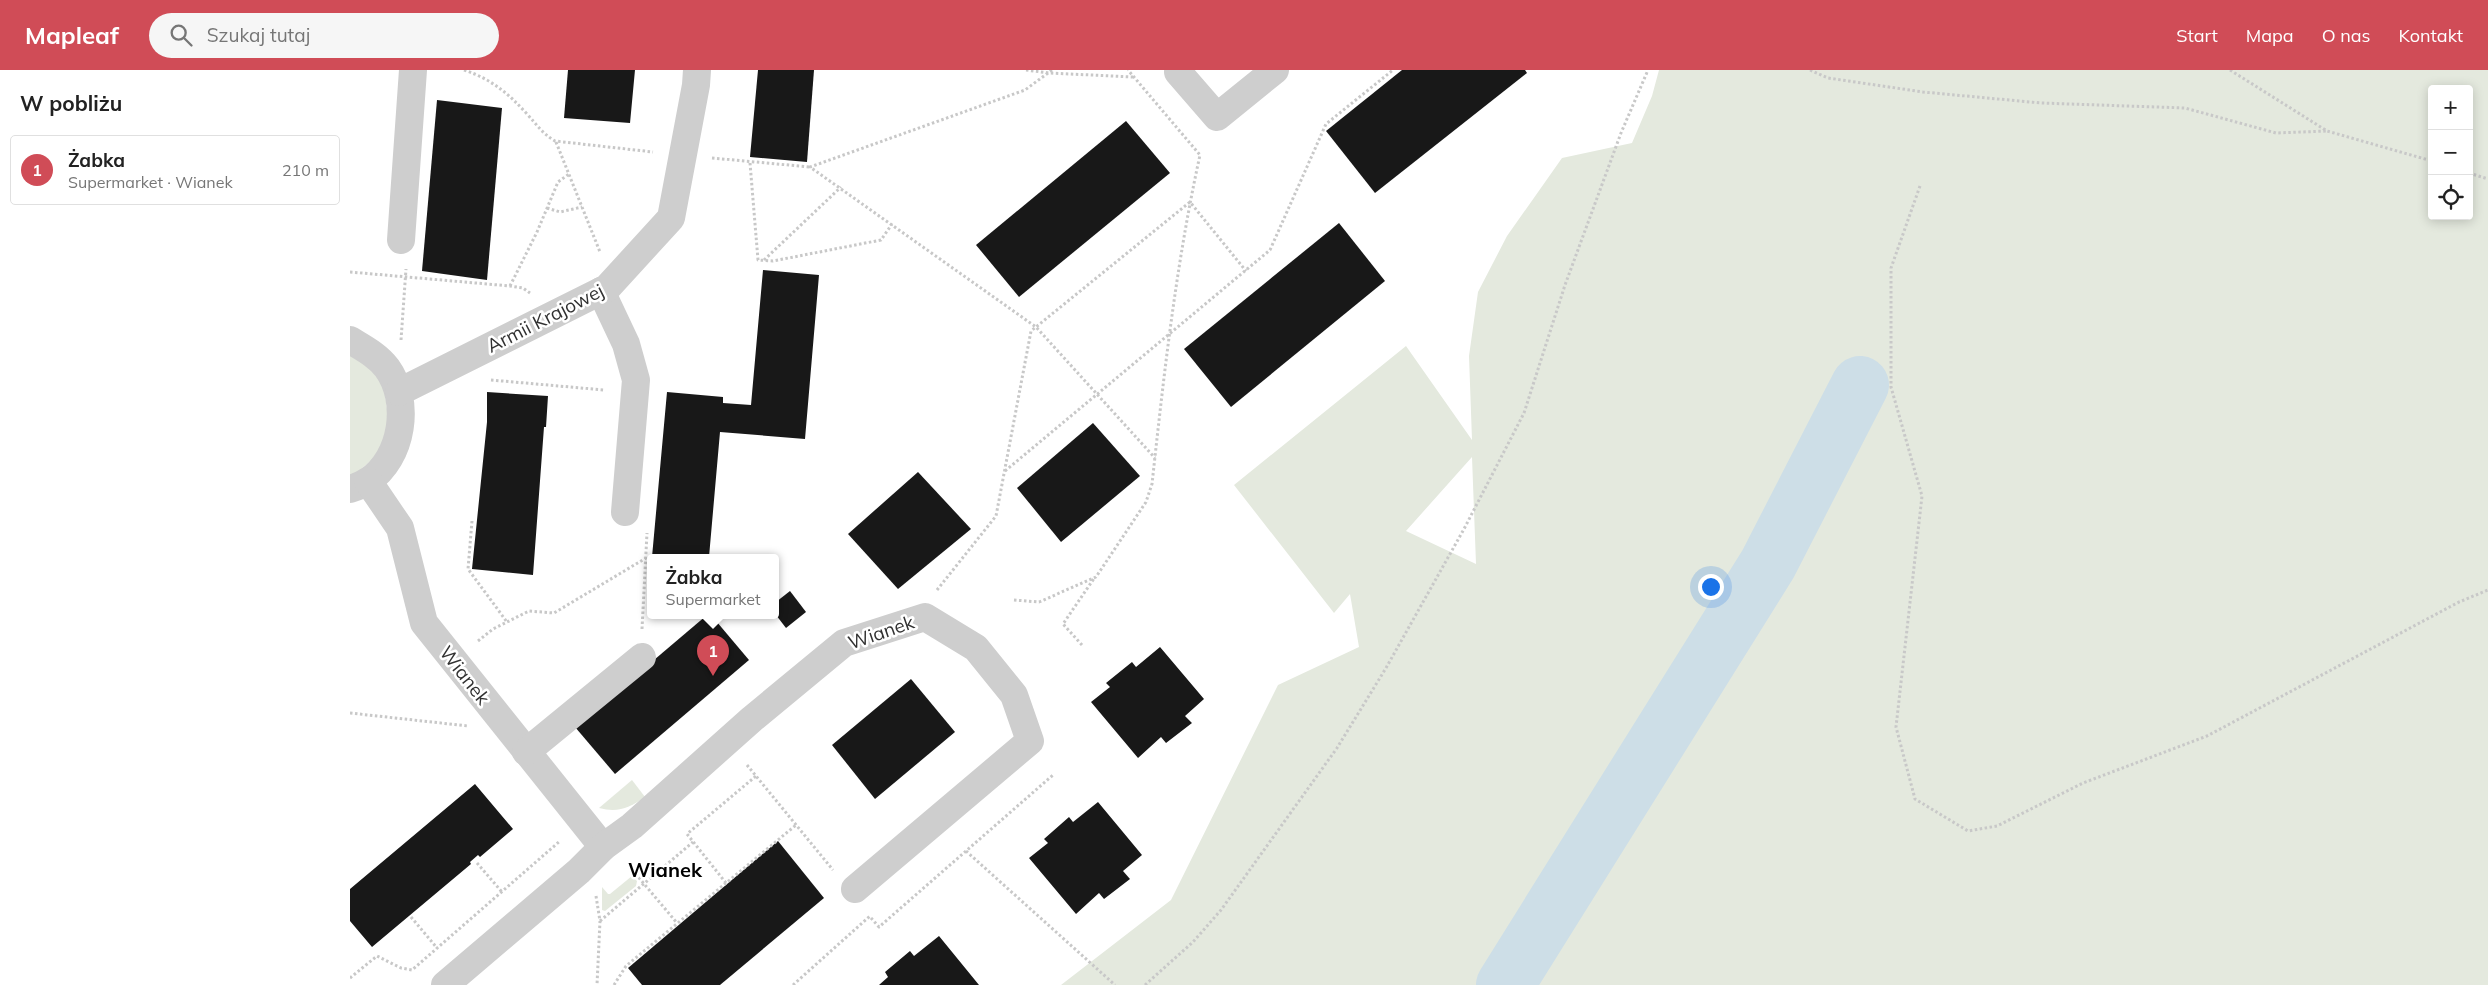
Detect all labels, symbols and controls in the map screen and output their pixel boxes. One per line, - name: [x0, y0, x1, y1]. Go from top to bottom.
- search box: [149, 13, 499, 58]
- text: Mapleaf: [25, 20, 119, 50]
- icon: search: [167, 21, 195, 49]
- text: Szukaj tutaj: [207, 23, 310, 47]
- text: Start: [2176, 24, 2218, 47]
- text: Mapa: [2246, 24, 2294, 47]
- text: O nas: [2322, 24, 2371, 47]
- text: Kontakt: [2399, 24, 2463, 47]
- map controls: [2428, 85, 2473, 220]
- button: +: [2428, 85, 2473, 130]
- text: W pobliżu: [20, 90, 122, 116]
- button: −: [2428, 130, 2473, 175]
- text: Żabka: [68, 148, 125, 172]
- text: 1: [32, 160, 42, 180]
- text: 210 m: [282, 160, 329, 180]
- text: Supermarket · Wianek: [68, 172, 233, 192]
- button: locate: [2428, 175, 2473, 220]
- street label: Armii Krajowej: [482, 278, 608, 358]
- popup: [647, 554, 779, 619]
- text: Żabka: [665, 565, 723, 589]
- your location: [1698, 574, 1724, 600]
- text: Supermarket: [665, 589, 761, 609]
- street label: Wianek: [845, 609, 917, 654]
- pin: 1: [697, 635, 729, 676]
- street label: Wianek: [435, 641, 496, 709]
- district label: Wianek: [628, 857, 703, 882]

